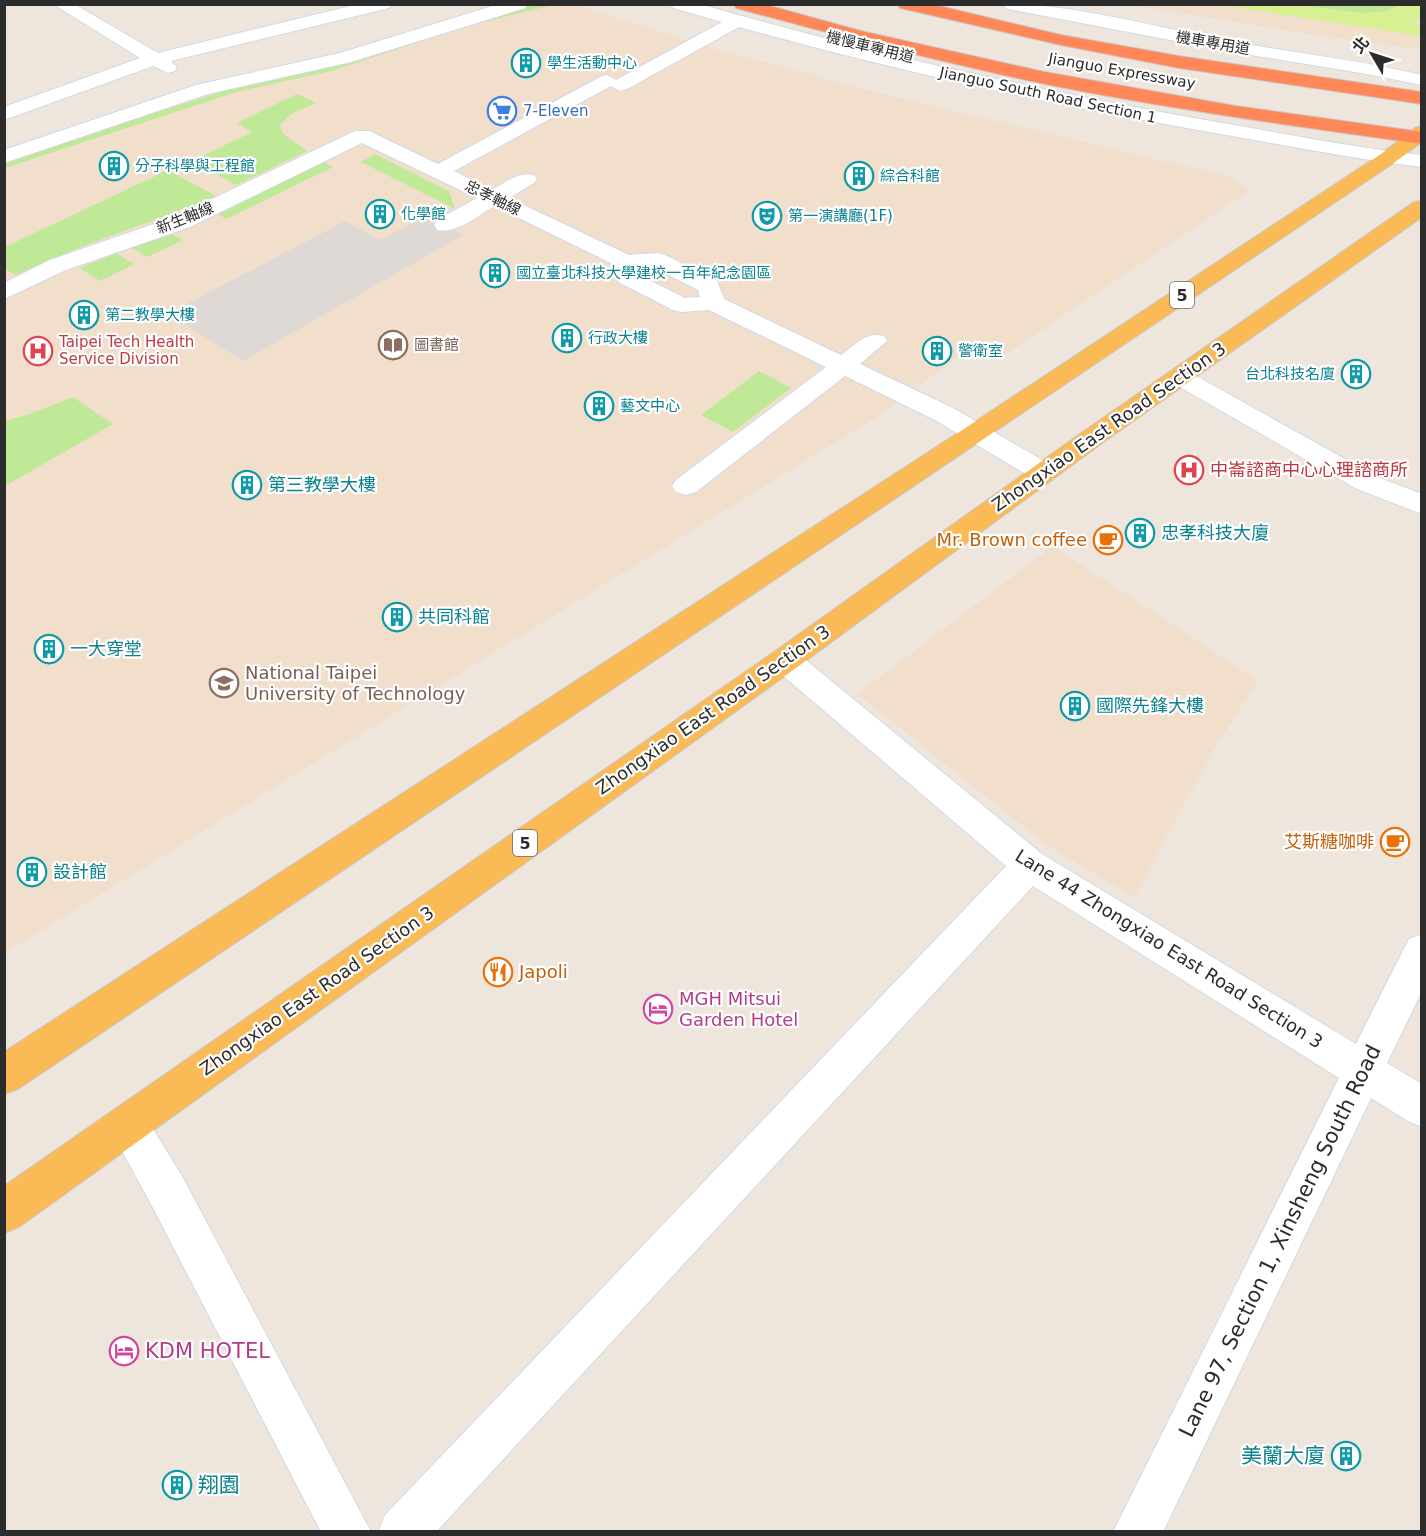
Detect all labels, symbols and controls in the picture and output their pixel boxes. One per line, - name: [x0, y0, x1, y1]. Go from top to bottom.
- north arrow: [1342, 24, 1402, 84]
- street label: 機慢車專用道: [824, 27, 916, 67]
- street label: 機車專用道: [1174, 28, 1252, 58]
- text: 北: [1348, 33, 1373, 57]
- building icon: 學生活動中心: [510, 47, 542, 79]
- street label: Jianguo Expressway: [1046, 49, 1197, 93]
- place label: 學生活動中心: [547, 54, 637, 72]
- street label: Jianguo South Road Section 1: [937, 63, 1158, 127]
- supermarket icon: 7-Eleven: [486, 95, 518, 127]
- place label: 7-Eleven: [523, 102, 588, 120]
- building icon: 分子科學與工程館: [98, 150, 130, 182]
- place label: 分子科學與工程館: [135, 157, 255, 175]
- building icon: 綜合科館: [843, 160, 875, 192]
- place label: 綜合科館: [880, 167, 940, 185]
- street label: 忠孝軸線: [462, 177, 524, 219]
- street label: 新生軸線: [154, 198, 216, 238]
- building icon: 化學館: [364, 198, 396, 230]
- theatre icon: 第一演講廳(1F): [751, 200, 783, 232]
- place label: 化學館: [401, 205, 446, 223]
- place label: 第一演講廳(1F): [788, 207, 893, 225]
- building icon: 國立臺北科技大學建校一百年紀念園區: [479, 257, 511, 289]
- place label: 國立臺北科技大學建校一百年紀念園區: [516, 264, 771, 282]
- road number: 5: [1170, 282, 1194, 308]
- building icon: 第二教學大樓: [68, 299, 100, 331]
- place label: 第二教學大樓: [105, 306, 195, 324]
- building icon: 行政大樓: [551, 322, 583, 354]
- library icon: 圖書館: [377, 329, 409, 361]
- place label: 行政大樓: [588, 329, 648, 347]
- place label: Taipei Tech Health Service Division: [58, 333, 194, 368]
- hospital icon: Taipei Tech Health Service Division: [22, 335, 54, 367]
- building icon: 警衛室: [921, 335, 953, 367]
- place label: 圖書館: [414, 336, 459, 354]
- street label: Zhongxiao East Road Section 3: [988, 338, 1230, 516]
- place label: 警衛室: [958, 342, 1003, 360]
- building icon: 台北科技名廈: [1340, 358, 1372, 390]
- place label: 台北科技名廈: [1245, 365, 1335, 383]
- building icon: 藝文中心: [583, 390, 615, 422]
- place label: 藝文中心: [620, 397, 680, 415]
- hospital icon: 中崙諮商中心心理諮商所: [1173, 454, 1205, 486]
- place label: 中崙諮商中心心理諮商所: [1210, 459, 1408, 480]
- building icon: 第三教學大樓: [231, 469, 263, 501]
- place label: 第三教學大樓: [268, 474, 376, 495]
- building icon: 忠孝科技大廈: [1124, 517, 1156, 549]
- place label: 忠孝科技大廈: [1161, 522, 1269, 543]
- cafe icon: Mr. Brown coffee: [1092, 524, 1124, 556]
- place label: Mr. Brown coffee: [937, 529, 1087, 550]
- building icon: 共同科館: [381, 601, 413, 633]
- place label: 共同科館: [418, 606, 490, 627]
- street label: Zhongxiao East Road Section 3: [592, 621, 834, 799]
- building icon: 一大穿堂: [33, 633, 65, 665]
- place label: 一大穿堂: [70, 638, 142, 659]
- place label: National Taipei University of Technology: [245, 662, 466, 704]
- school or university icon: National Taipei University of Technology: [208, 667, 240, 699]
- building icon: 國際先鋒大樓: [1059, 690, 1091, 722]
- place label: 國際先鋒大樓: [1096, 695, 1204, 716]
- cafe icon: 艾斯糖咖啡: [1379, 826, 1411, 858]
- road number: 5: [513, 830, 537, 856]
- place label: 艾斯糖咖啡: [1284, 831, 1374, 852]
- street label: Lane 44 Zhongxiao East Road Section 3: [1012, 845, 1327, 1052]
- building icon: 設計館: [16, 856, 48, 888]
- place label: 設計館: [53, 861, 107, 882]
- street label: Zhongxiao East Road Section 3: [196, 902, 438, 1080]
- restaurant icon: Japoli: [482, 956, 514, 988]
- place label: Japoli: [518, 961, 568, 982]
- place label: MGH Mitsui Garden Hotel: [679, 988, 798, 1030]
- hotel icon: MGH Mitsui Garden Hotel: [642, 993, 674, 1025]
- street label: Lane 97, Section 1, Xinsheng South Road: [1174, 1041, 1386, 1441]
- hotel icon: KDM HOTEL: [108, 1335, 140, 1367]
- place label: KDM HOTEL: [145, 1339, 270, 1363]
- building icon: 美蘭大廈: [1330, 1440, 1362, 1472]
- place label: 美蘭大廈: [1241, 1444, 1325, 1468]
- building icon: 翔園: [161, 1469, 193, 1501]
- place label: 翔園: [198, 1473, 240, 1497]

